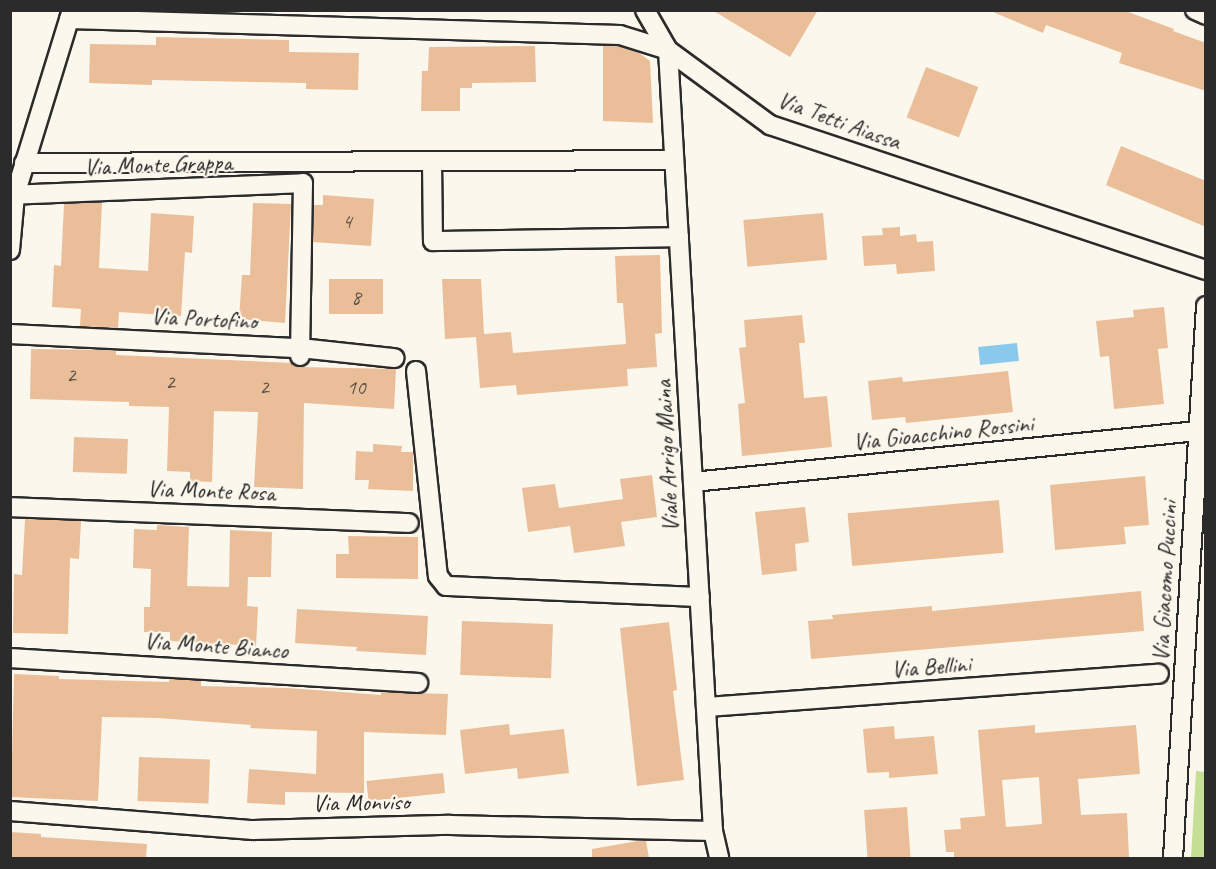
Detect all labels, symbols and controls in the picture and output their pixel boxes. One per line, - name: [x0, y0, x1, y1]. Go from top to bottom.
- street label: Via Tetti Aiassa: [774, 86, 904, 156]
- street label: Via Monte Grappa: [83, 148, 233, 182]
- house number: 4: [342, 208, 352, 234]
- house number: 8: [351, 284, 361, 310]
- street label: Via Portofino: [150, 302, 258, 336]
- house number: 2: [66, 362, 76, 388]
- house number: 2: [165, 369, 175, 395]
- house number: 2: [259, 374, 269, 400]
- house number: 10: [347, 374, 365, 400]
- street label: Viale Arrigo Maina: [649, 379, 685, 533]
- street label: Via Gioacchino Rossini: [851, 409, 1035, 457]
- street label: Via Monte Rosa: [146, 474, 276, 508]
- street label: Via Giacomo Puccini: [1146, 501, 1184, 661]
- street label: Via Monte Bianco: [143, 627, 289, 665]
- street label: Via Bellini: [890, 650, 972, 684]
- street label: Via Monviso: [312, 788, 410, 818]

